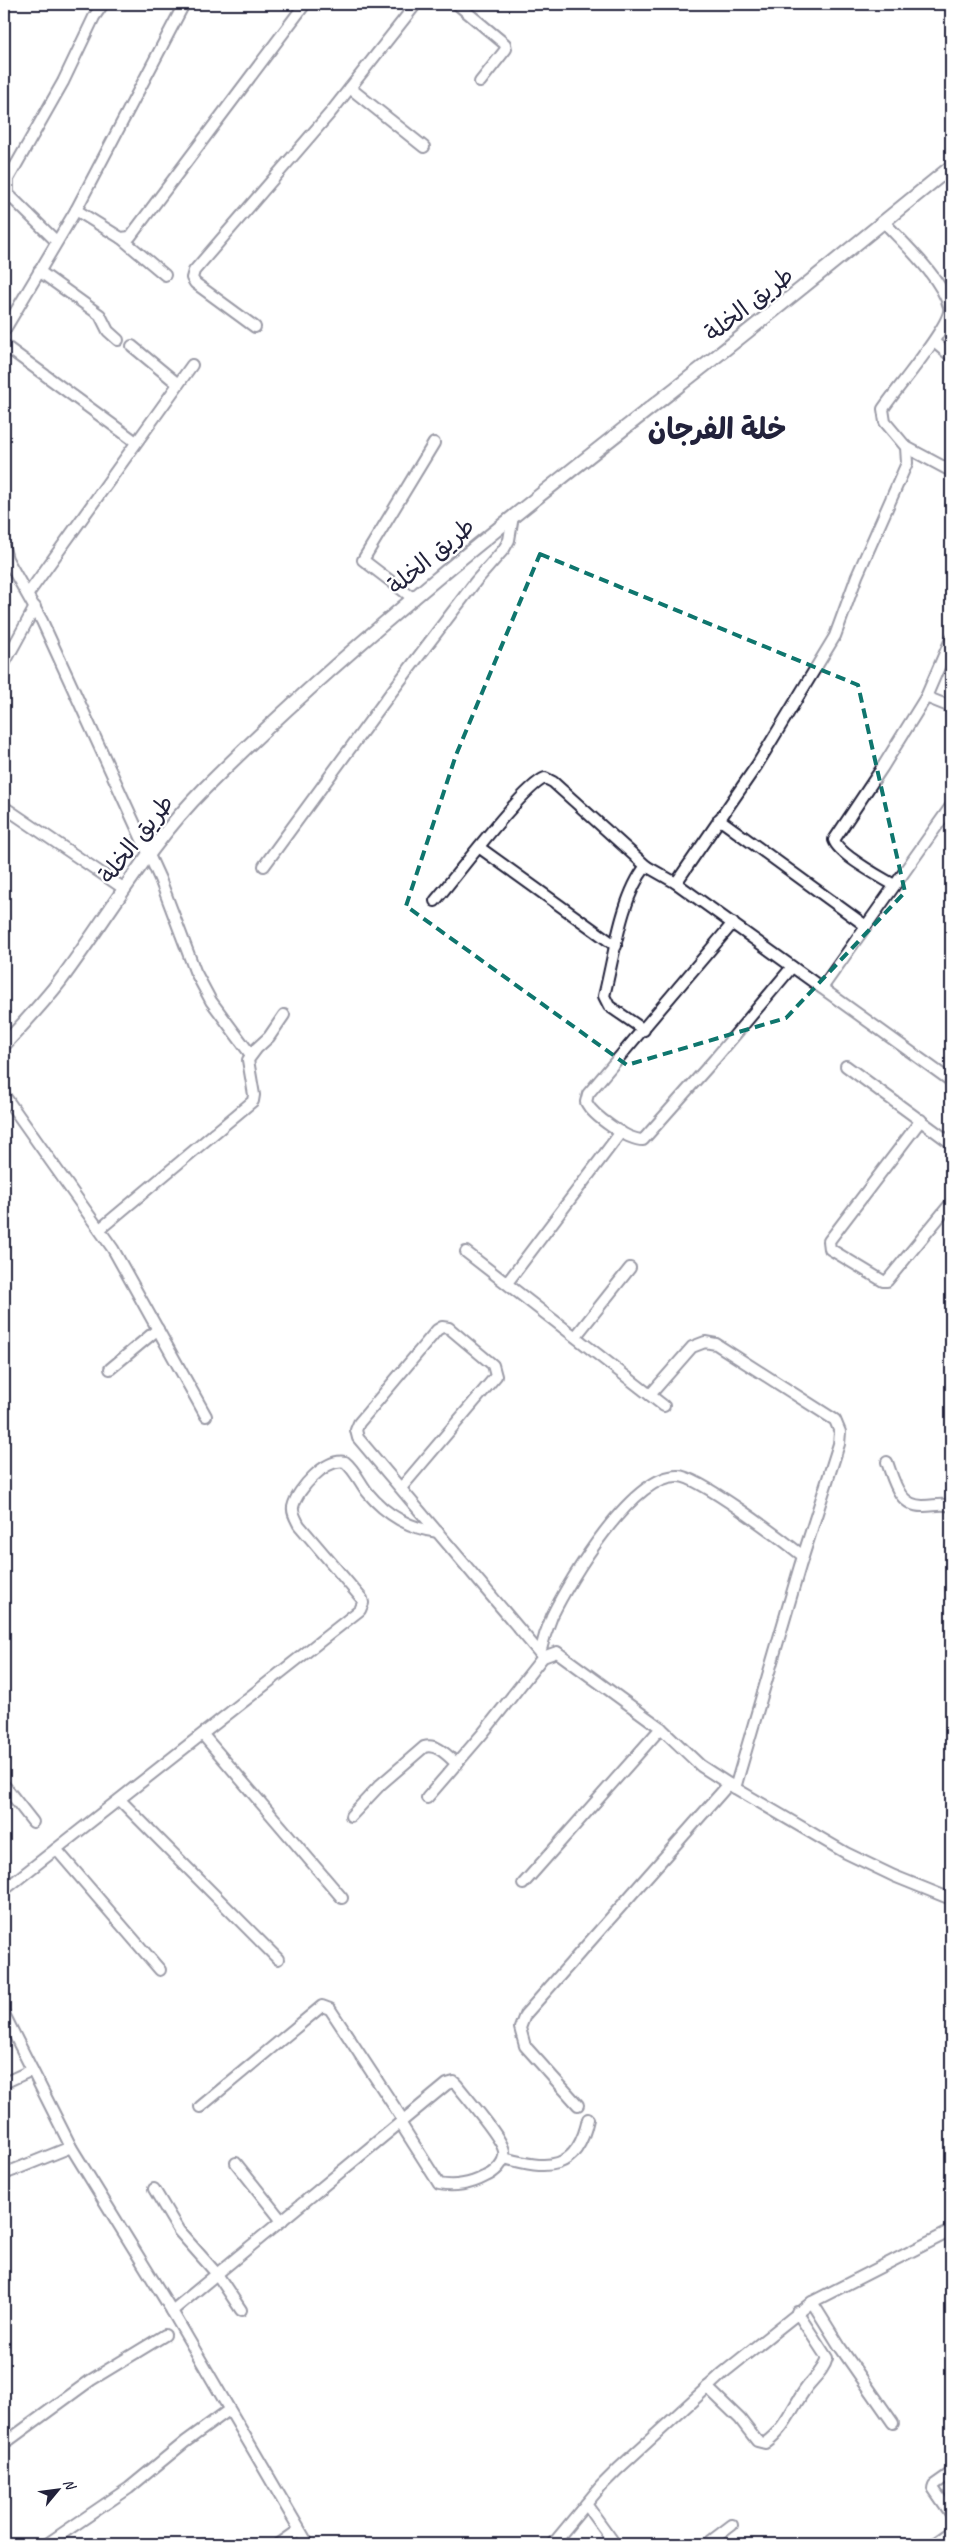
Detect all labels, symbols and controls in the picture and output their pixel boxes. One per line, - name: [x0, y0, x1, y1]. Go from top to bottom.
- street label: طريق الخلة: [698, 260, 800, 348]
- district label: خلة الفرجان: [648, 411, 786, 448]
- street label: طريق الخلة: [381, 511, 481, 601]
- street label: طريق الخلة: [92, 788, 180, 890]
- north arrow: [32, 2466, 82, 2516]
- text: N: [59, 2476, 80, 2494]

